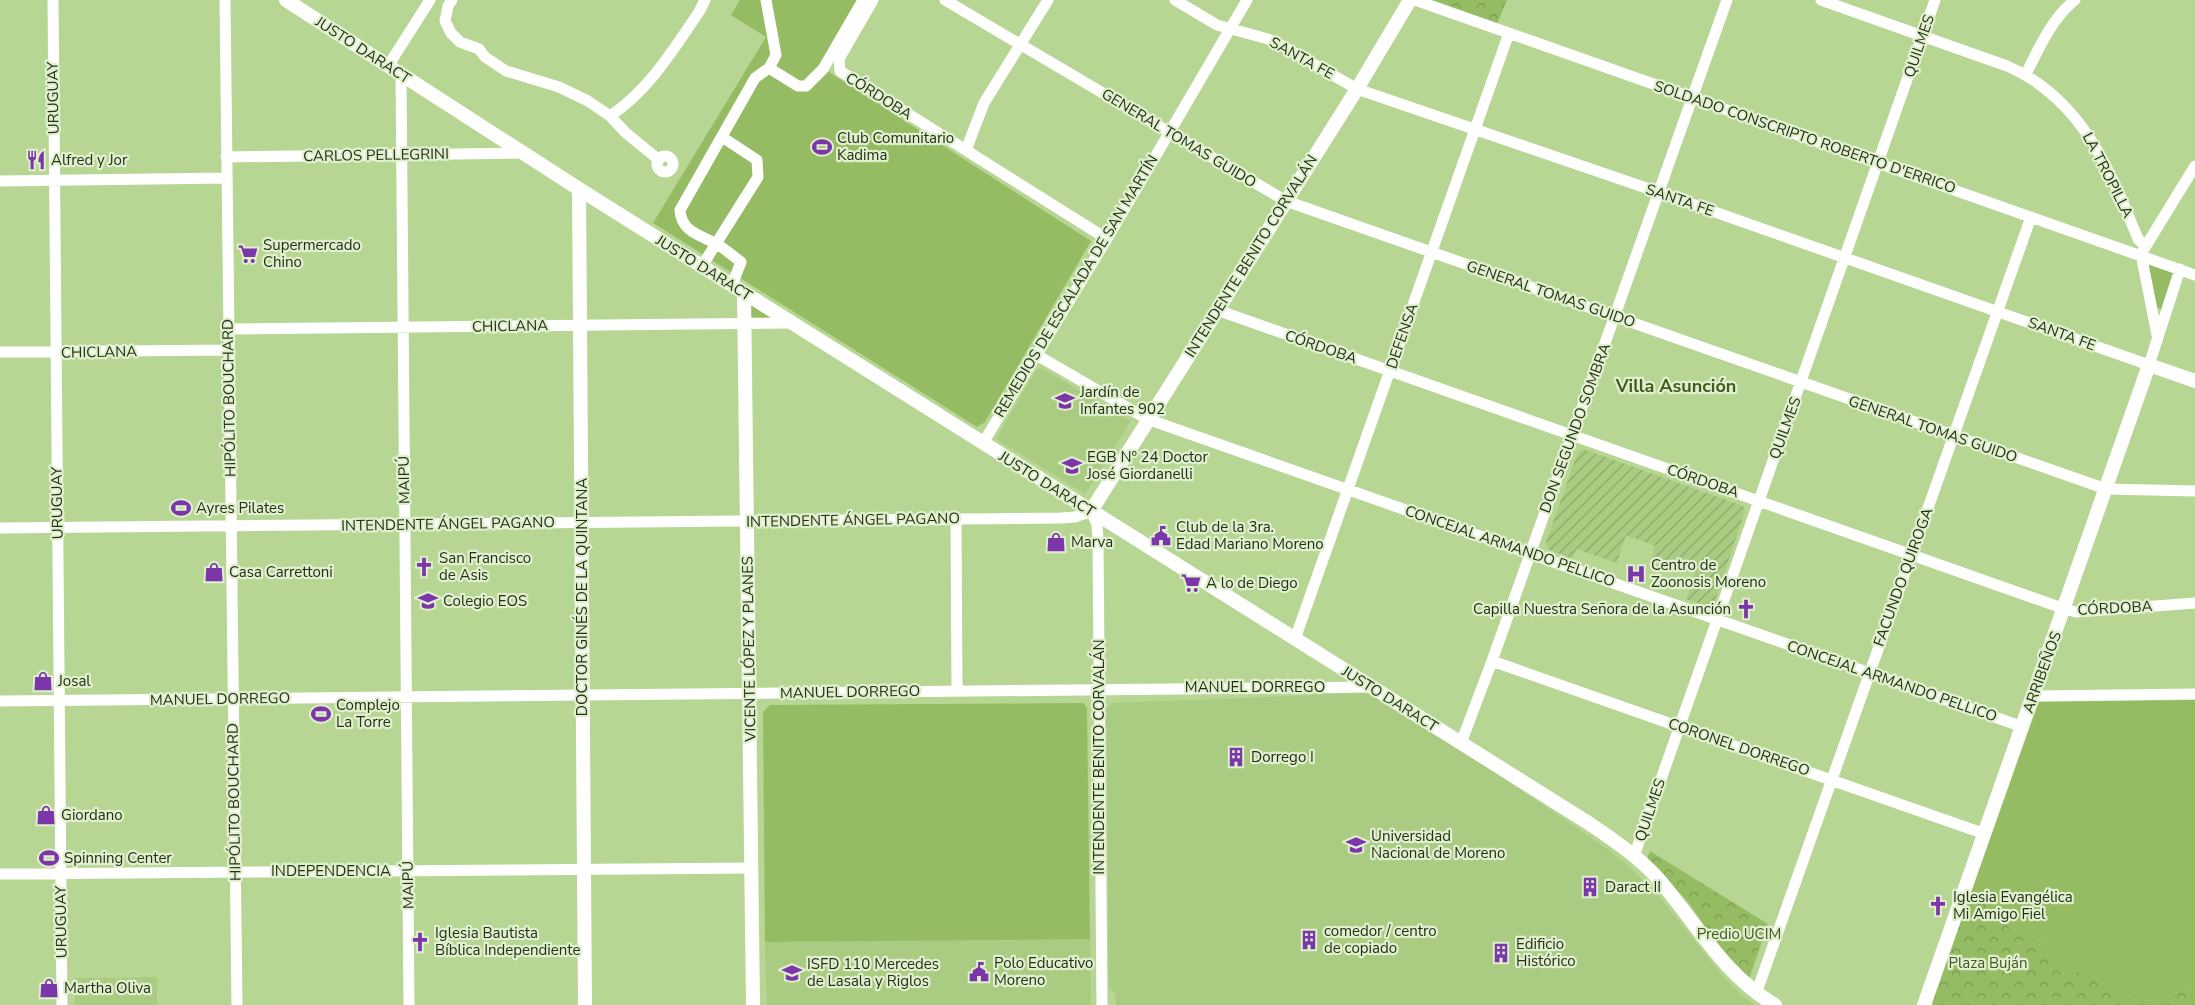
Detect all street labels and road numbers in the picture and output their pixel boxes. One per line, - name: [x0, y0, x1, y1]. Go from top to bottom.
- street label: JUSTO DARACT: [311, 11, 415, 88]
- street label: QUILMES: [1899, 12, 1939, 80]
- street label: SANTA FE: [1266, 32, 1338, 84]
- street label: URUGUAY: [42, 61, 64, 134]
- street label: CÓRDOBA: [842, 67, 917, 124]
- street label: SOLDADO CONSCRIPTO ROBERTO D'ERRICO: [1651, 76, 1959, 198]
- street label: GENERAL TOMAS GUIDO: [1098, 84, 1260, 192]
- street label: LA TROPILLA: [2078, 129, 2138, 221]
- street label: CARLOS PELLEGRINI: [303, 144, 449, 166]
- street label: REMEDIOS DE ESCALADA DE SAN MARTÍN: [989, 151, 1163, 421]
- street label: INTENDENTE BENITO CORVALÁN: [1180, 151, 1322, 361]
- street label: SANTA FE: [1643, 179, 1717, 221]
- street label: JUSTO DARACT: [651, 230, 756, 306]
- street label: GENERAL TOMAS GUIDO: [1464, 256, 1638, 332]
- street label: DEFENSA: [1381, 301, 1423, 371]
- street label: SANTA FE: [2025, 312, 2099, 356]
- street label: CHICLANA: [472, 315, 548, 337]
- street label: HIPÓLITO BOUCHARD: [217, 319, 240, 477]
- street label: CÓRDOBA: [1282, 324, 1360, 369]
- street label: DON SEGUNDO SOMBRA: [1535, 340, 1615, 516]
- street label: CHICLANA: [61, 341, 137, 363]
- street label: GENERAL TOMAS GUIDO: [1846, 391, 2020, 467]
- street label: QUILMES: [1764, 394, 1806, 462]
- street label: JUSTO DARACT: [994, 446, 1099, 522]
- street label: MAIPÚ: [393, 456, 414, 504]
- street label: CÓRDOBA: [1664, 458, 1742, 503]
- street label: URUGUAY: [46, 466, 68, 539]
- street label: DOCTOR GINÉS DE LA QUINTANA: [572, 478, 592, 716]
- street label: CONCEJAL ARMANDO PELLICO: [1402, 501, 1618, 591]
- street label: FACUNDO QUIROGA: [1869, 505, 1937, 649]
- street label: INTENDENTE ÁNGEL PAGANO: [746, 508, 960, 532]
- street label: INTENDENTE ÁNGEL PAGANO: [341, 512, 555, 536]
- street label: VICENTE LÓPEZ Y PLANES: [736, 556, 761, 743]
- street label: CÓRDOBA: [2077, 595, 2153, 620]
- street label: ARRIBEÑOS: [2018, 628, 2066, 716]
- street label: CONCEJAL ARMANDO PELLICO: [1784, 636, 2000, 726]
- street label: INTENDENTE BENITO CORVALÁN: [1089, 639, 1109, 875]
- street label: JUSTO DARACT: [1337, 661, 1442, 737]
- street label: MANUEL DORREGO: [1185, 677, 1325, 697]
- street label: MANUEL DORREGO: [780, 681, 920, 703]
- street label: MANUEL DORREGO: [150, 688, 290, 710]
- street label: CORONEL DORREGO: [1666, 713, 1812, 781]
- street label: HIPÓLITO BOUCHARD: [222, 723, 245, 881]
- street label: QUILMES: [1630, 776, 1670, 844]
- street label: INDEPENDENCIA: [271, 861, 391, 881]
- street label: MAIPÚ: [397, 861, 418, 909]
- street label: URUGUAY: [50, 885, 72, 958]

